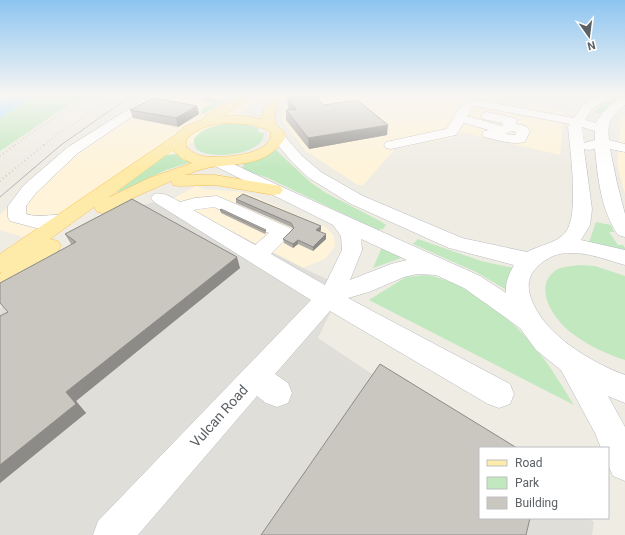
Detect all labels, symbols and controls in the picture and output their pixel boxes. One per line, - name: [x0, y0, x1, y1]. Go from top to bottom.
- north arrow: [569, 16, 609, 56]
- text: N: [586, 38, 597, 53]
- street label: Vulcan Road: [187, 382, 251, 450]
- legend: [479, 447, 609, 519]
- text: Road: [515, 456, 543, 470]
- text: Park: [515, 476, 540, 490]
- text: Building: [515, 496, 558, 510]

